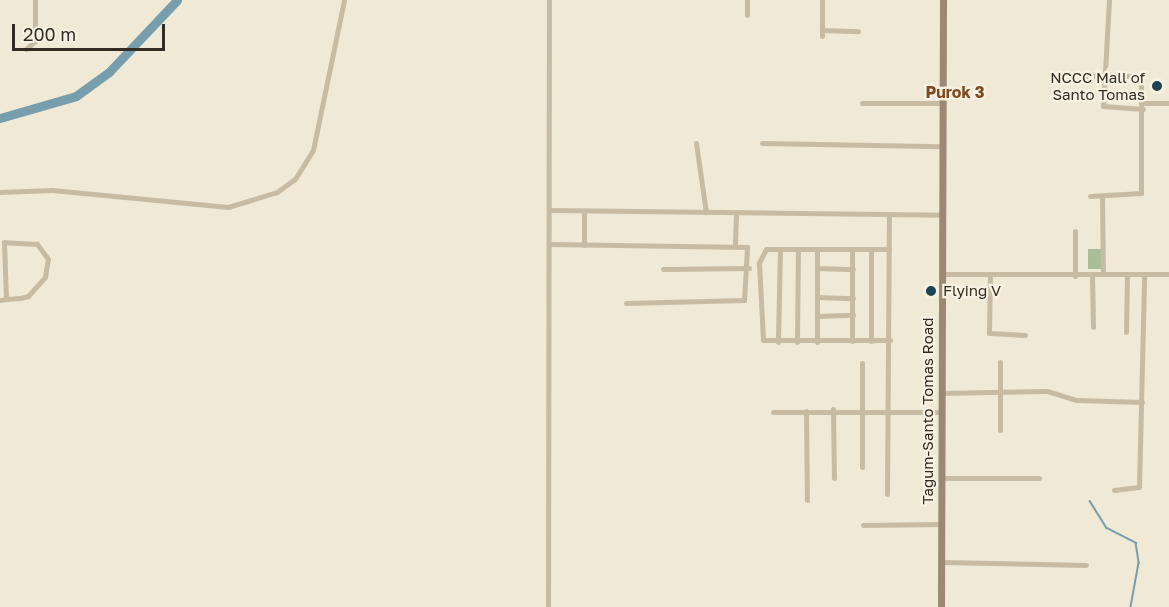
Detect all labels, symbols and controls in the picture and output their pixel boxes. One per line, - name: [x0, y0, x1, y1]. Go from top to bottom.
- scale bar: [15, 12, 168, 50]
- text: 200 m: [23, 23, 76, 45]
- place label: NCCC Mall of Santo Tomas: [1050, 68, 1145, 103]
- marker: NCCC Mall of Santo Tomas: [1150, 79, 1164, 93]
- district label: Purok 3: [926, 82, 984, 102]
- place label: Flying V: [943, 282, 1001, 300]
- marker: Flying V: [924, 284, 938, 298]
- street label: Tagum-Santo Tomas Road: [919, 318, 937, 504]

